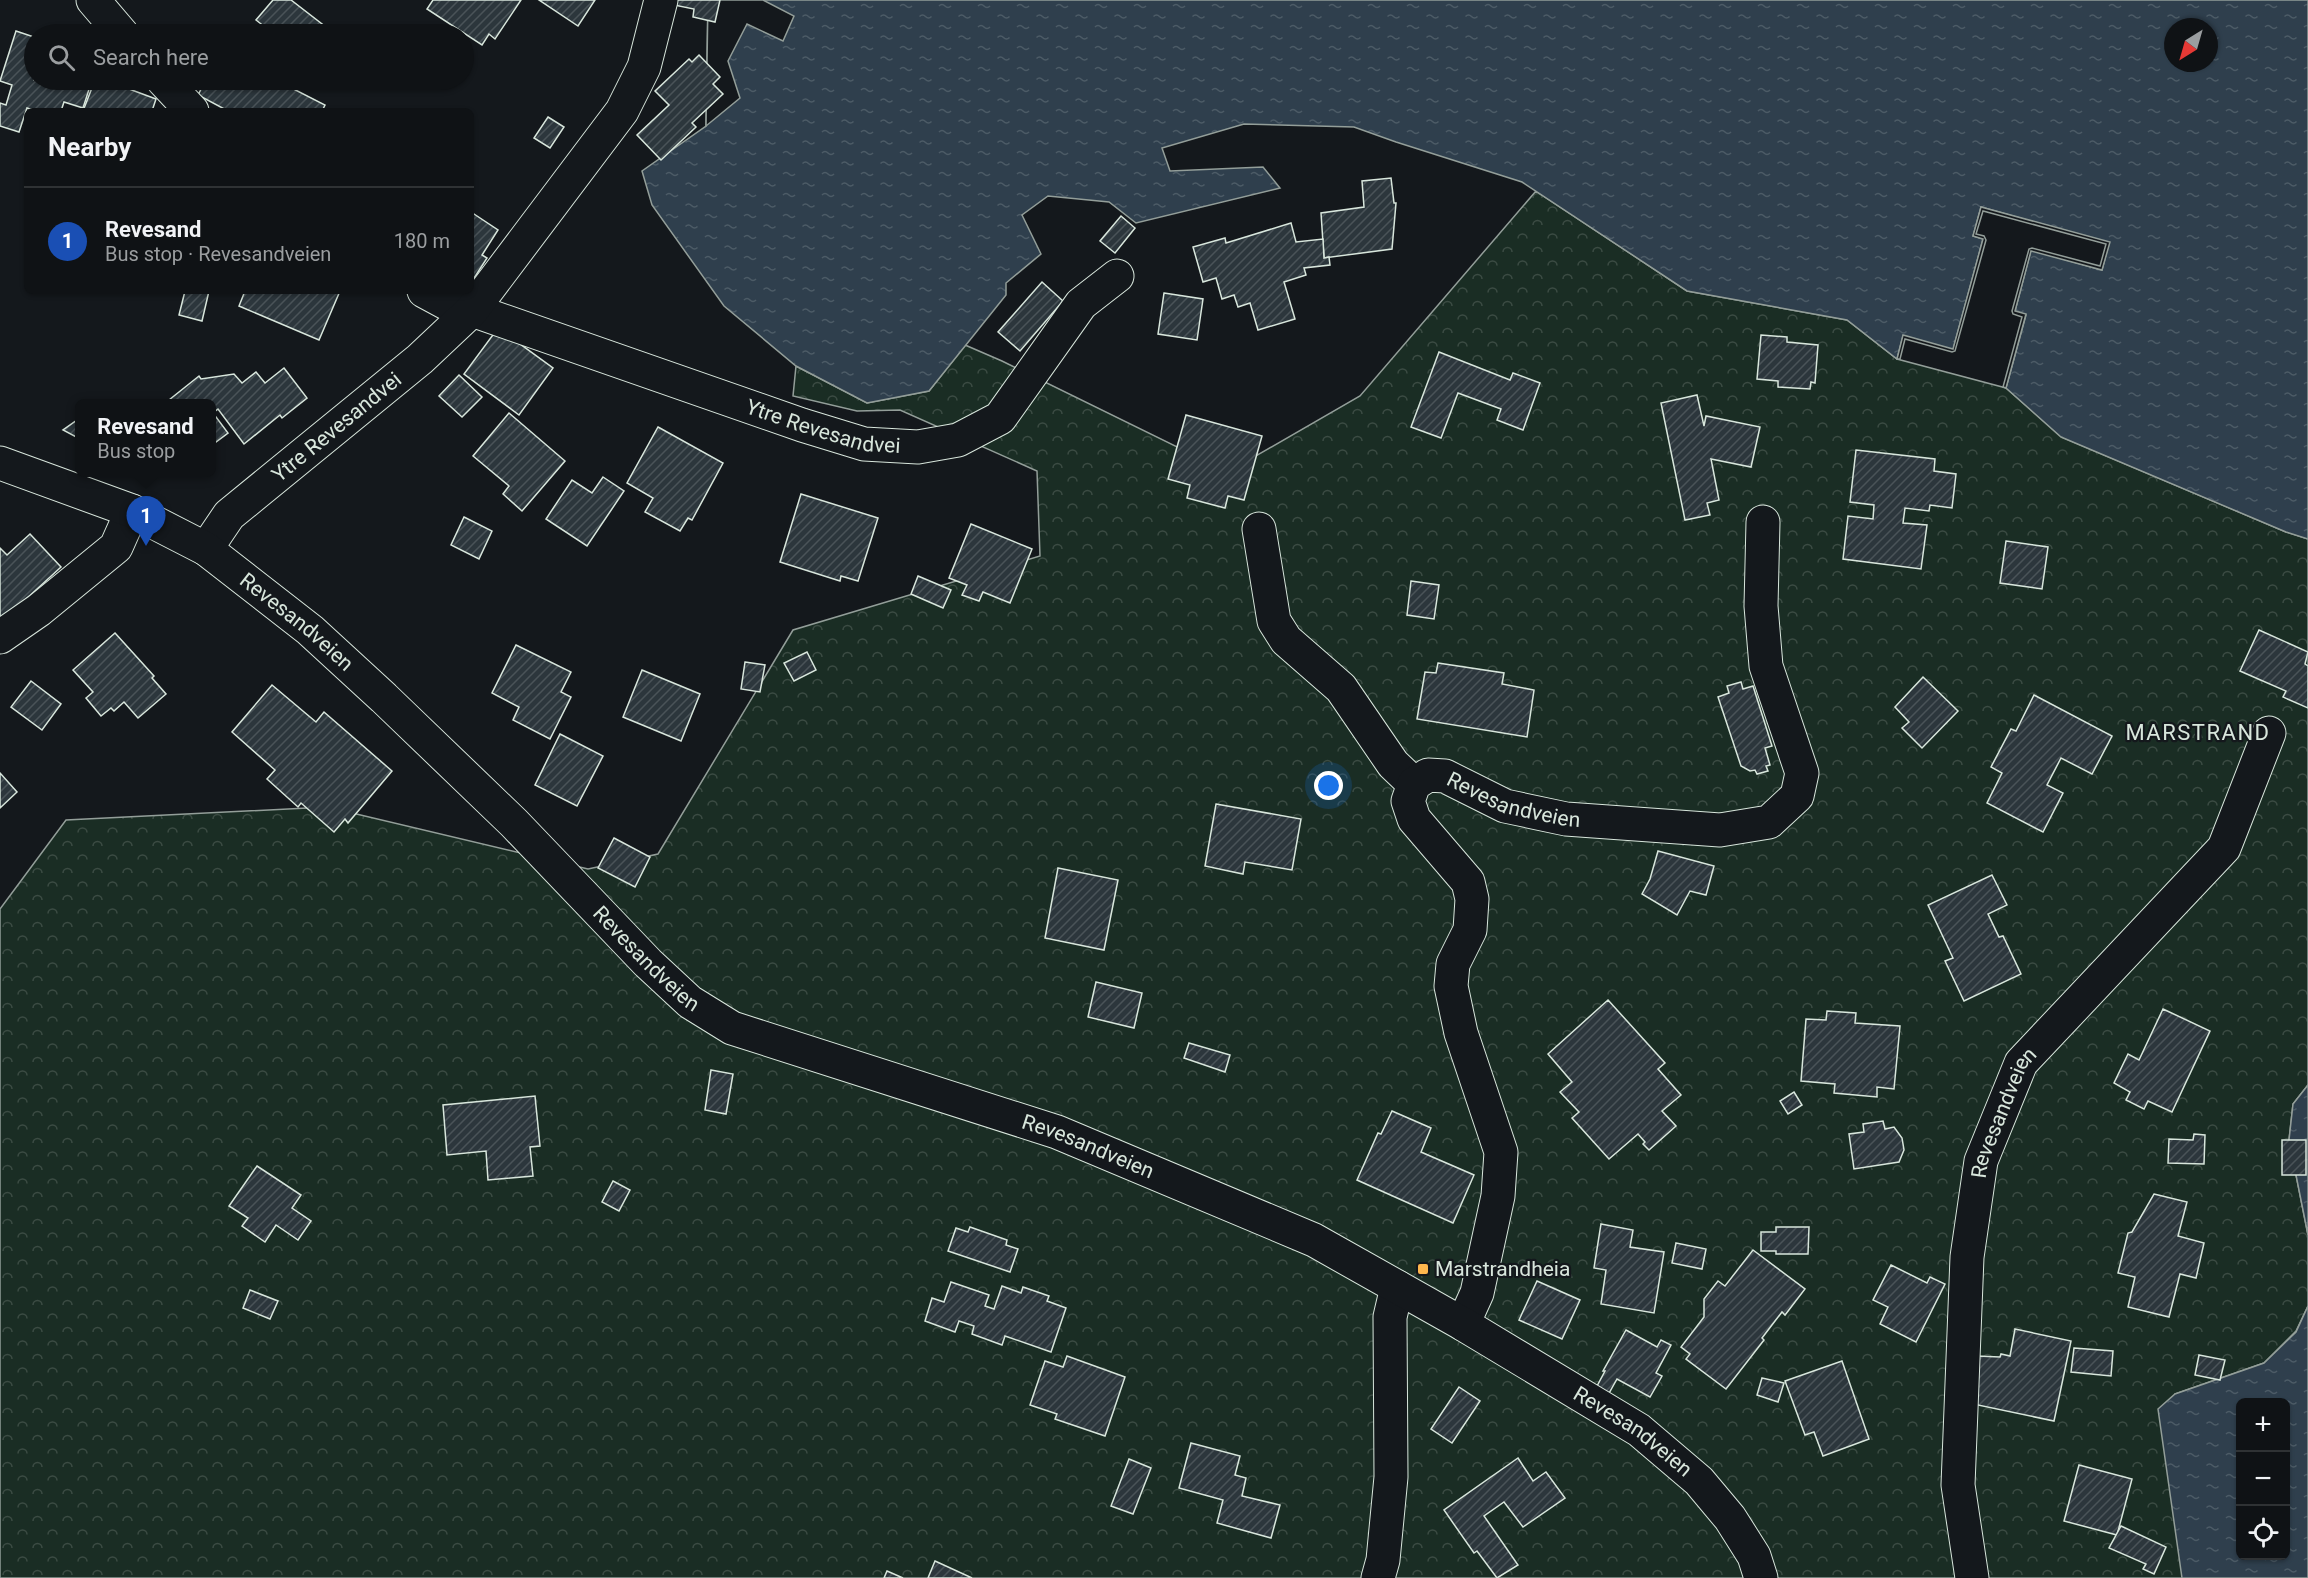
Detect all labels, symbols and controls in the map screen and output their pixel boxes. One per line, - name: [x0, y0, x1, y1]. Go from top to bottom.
- north arrow: [2164, 18, 2218, 72]
- search box: [24, 24, 474, 90]
- icon: search: [45, 41, 78, 74]
- text: Search here: [93, 45, 209, 70]
- text: Nearby: [48, 132, 131, 162]
- text: Revesand: [105, 217, 202, 242]
- text: 1: [62, 229, 73, 253]
- text: 180 m: [394, 229, 450, 253]
- text: Bus stop · Revesandveien: [105, 242, 331, 266]
- street label: Ytre Revesandvei: [267, 367, 406, 487]
- street label: Ytre Revesandvei: [743, 394, 901, 458]
- popup: [75, 399, 216, 477]
- text: Revesand: [97, 414, 194, 439]
- text: Bus stop: [97, 439, 175, 463]
- pin: 1: [126, 496, 166, 546]
- street label: Revesandveien: [235, 568, 358, 676]
- district label: MARSTRAND: [2125, 720, 2271, 745]
- street label: Revesandveien: [1443, 767, 1581, 832]
- your location: [1314, 771, 1343, 800]
- street label: Revesandveien: [588, 901, 704, 1017]
- street label: Revesandveien: [1967, 1042, 2041, 1180]
- street label: Revesandveien: [1019, 1110, 1157, 1183]
- place label: Marstrandheia: [1435, 1257, 1570, 1281]
- marker: Marstrandheia: [1416, 1262, 1430, 1276]
- street label: Revesandveien: [1569, 1381, 1697, 1482]
- map controls: [2236, 1398, 2290, 1560]
- button: +: [2236, 1398, 2290, 1452]
- button: −: [2236, 1452, 2290, 1506]
- button: locate: [2236, 1506, 2290, 1560]

